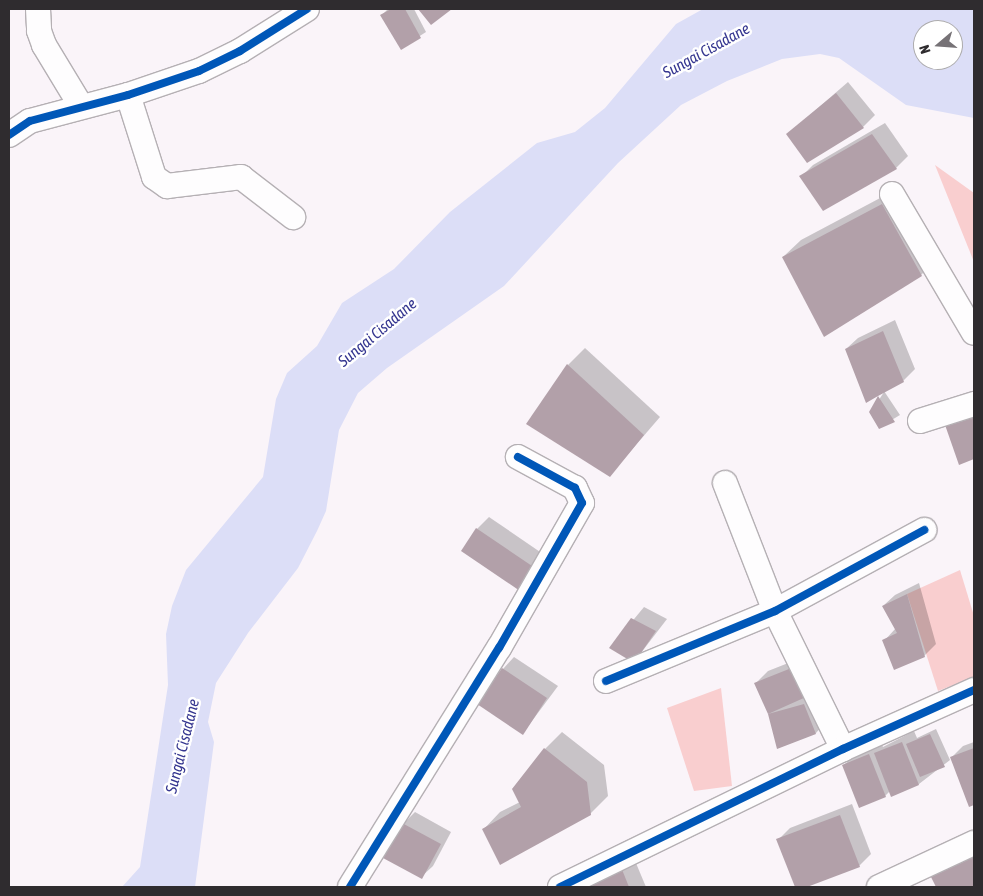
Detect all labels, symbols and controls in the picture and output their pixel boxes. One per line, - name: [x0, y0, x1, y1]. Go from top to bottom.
- water label: Sungai Cisadane: [659, 18, 753, 82]
- north arrow: [913, 20, 963, 70]
- text: N: [916, 43, 934, 56]
- water label: Sungai Cisadane: [334, 294, 420, 370]
- water label: Sungai Cisadane: [161, 697, 203, 795]

